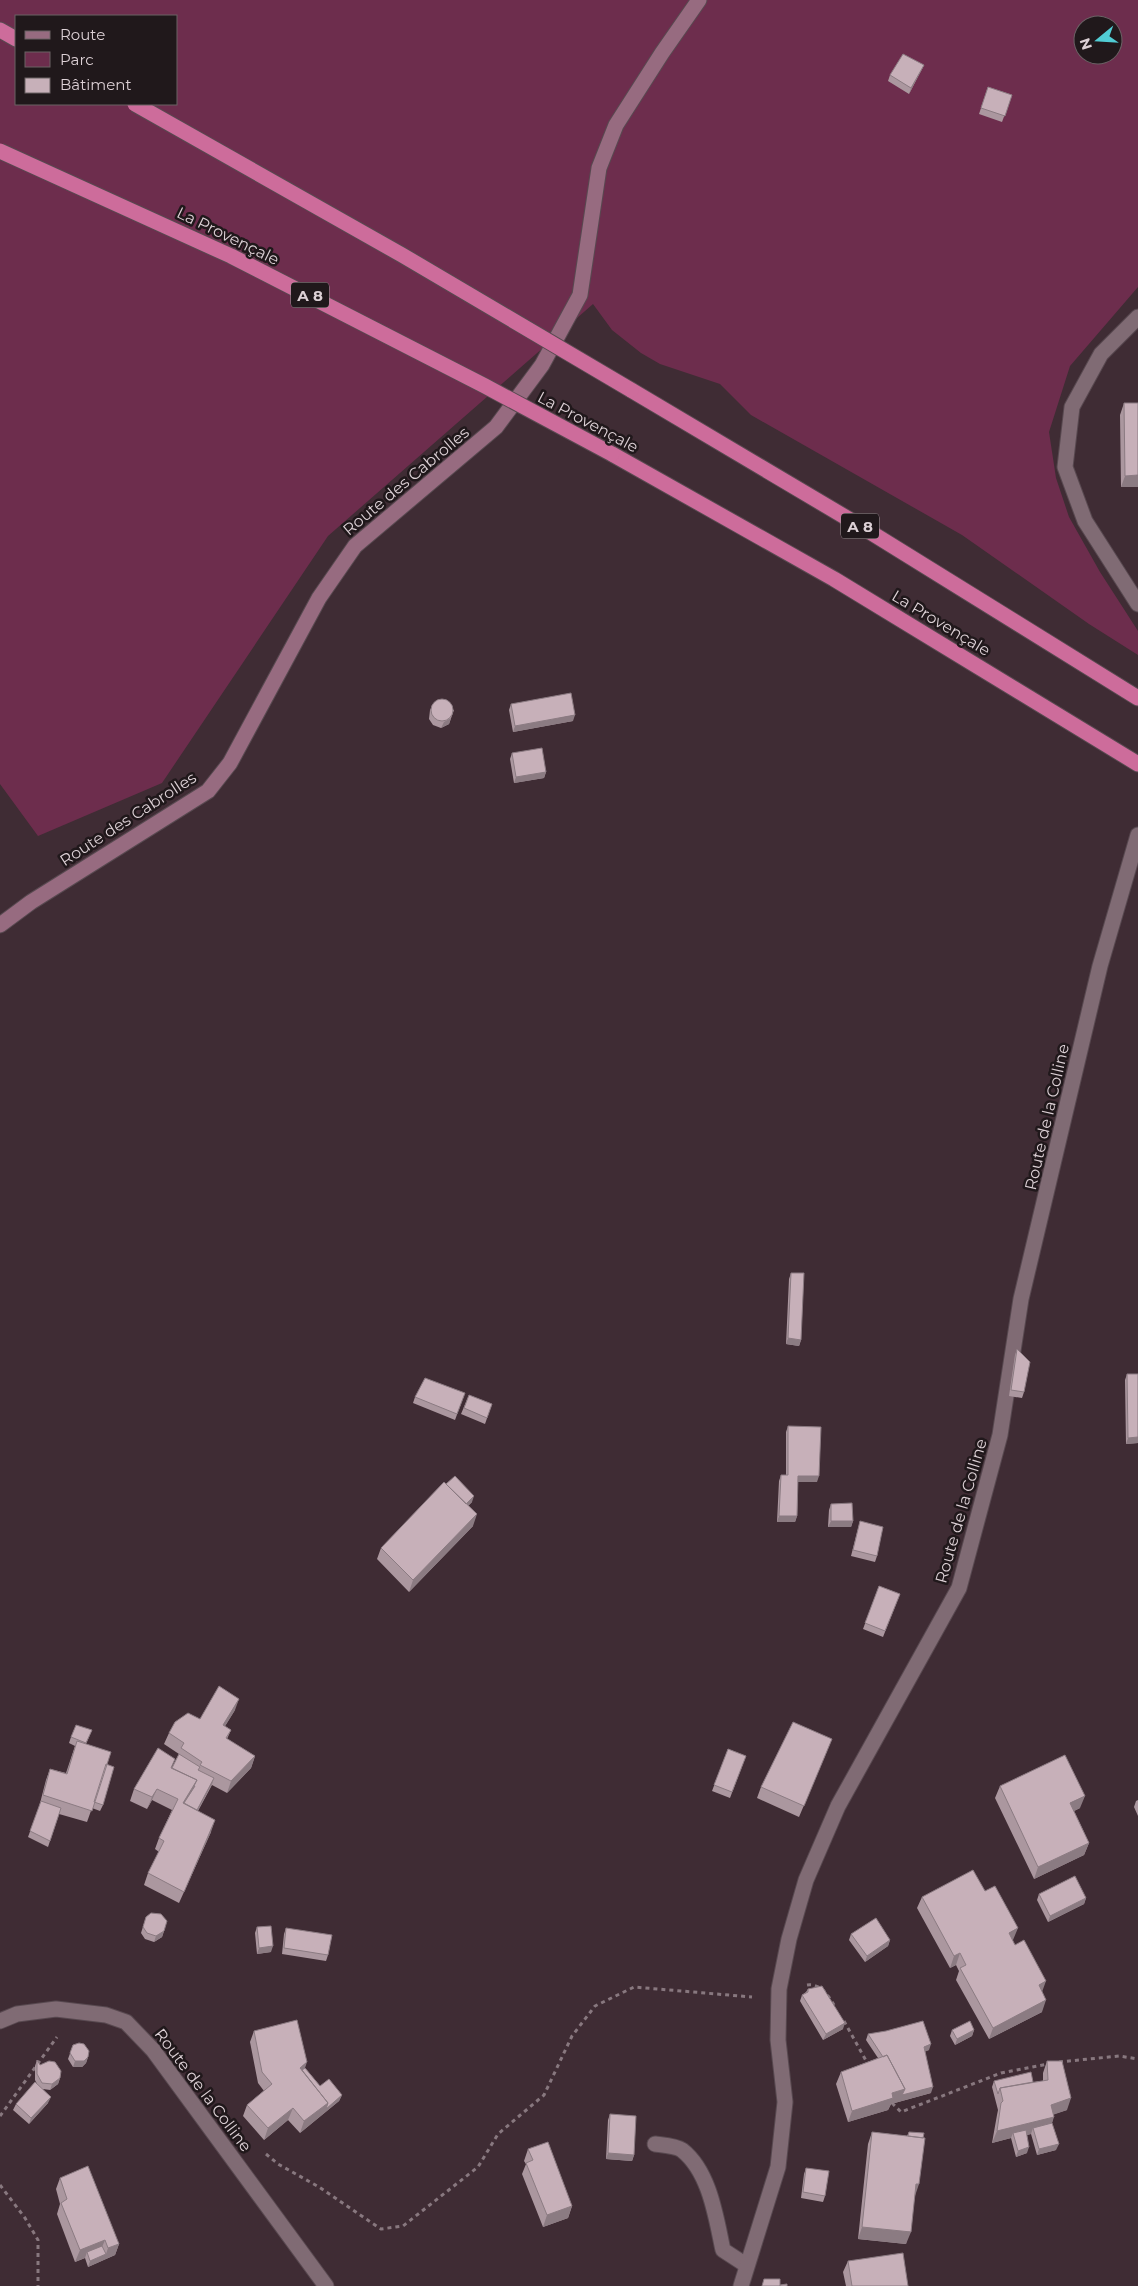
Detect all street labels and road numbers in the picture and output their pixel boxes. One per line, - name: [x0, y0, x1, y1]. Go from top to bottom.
- street label: La Provençale: [174, 203, 282, 269]
- road number: A 8: [291, 282, 329, 308]
- street label: La Provençale: [534, 387, 642, 457]
- street label: Route des Cabrolles: [339, 423, 473, 539]
- road number: A 8: [841, 514, 879, 538]
- street label: La Provençale: [888, 586, 994, 660]
- street label: Route des Cabrolles: [56, 768, 200, 870]
- street label: Route de la Colline: [1021, 1042, 1073, 1192]
- street label: Route de la Colline: [931, 1437, 991, 1585]
- street label: Route de la Colline: [150, 2025, 256, 2155]

